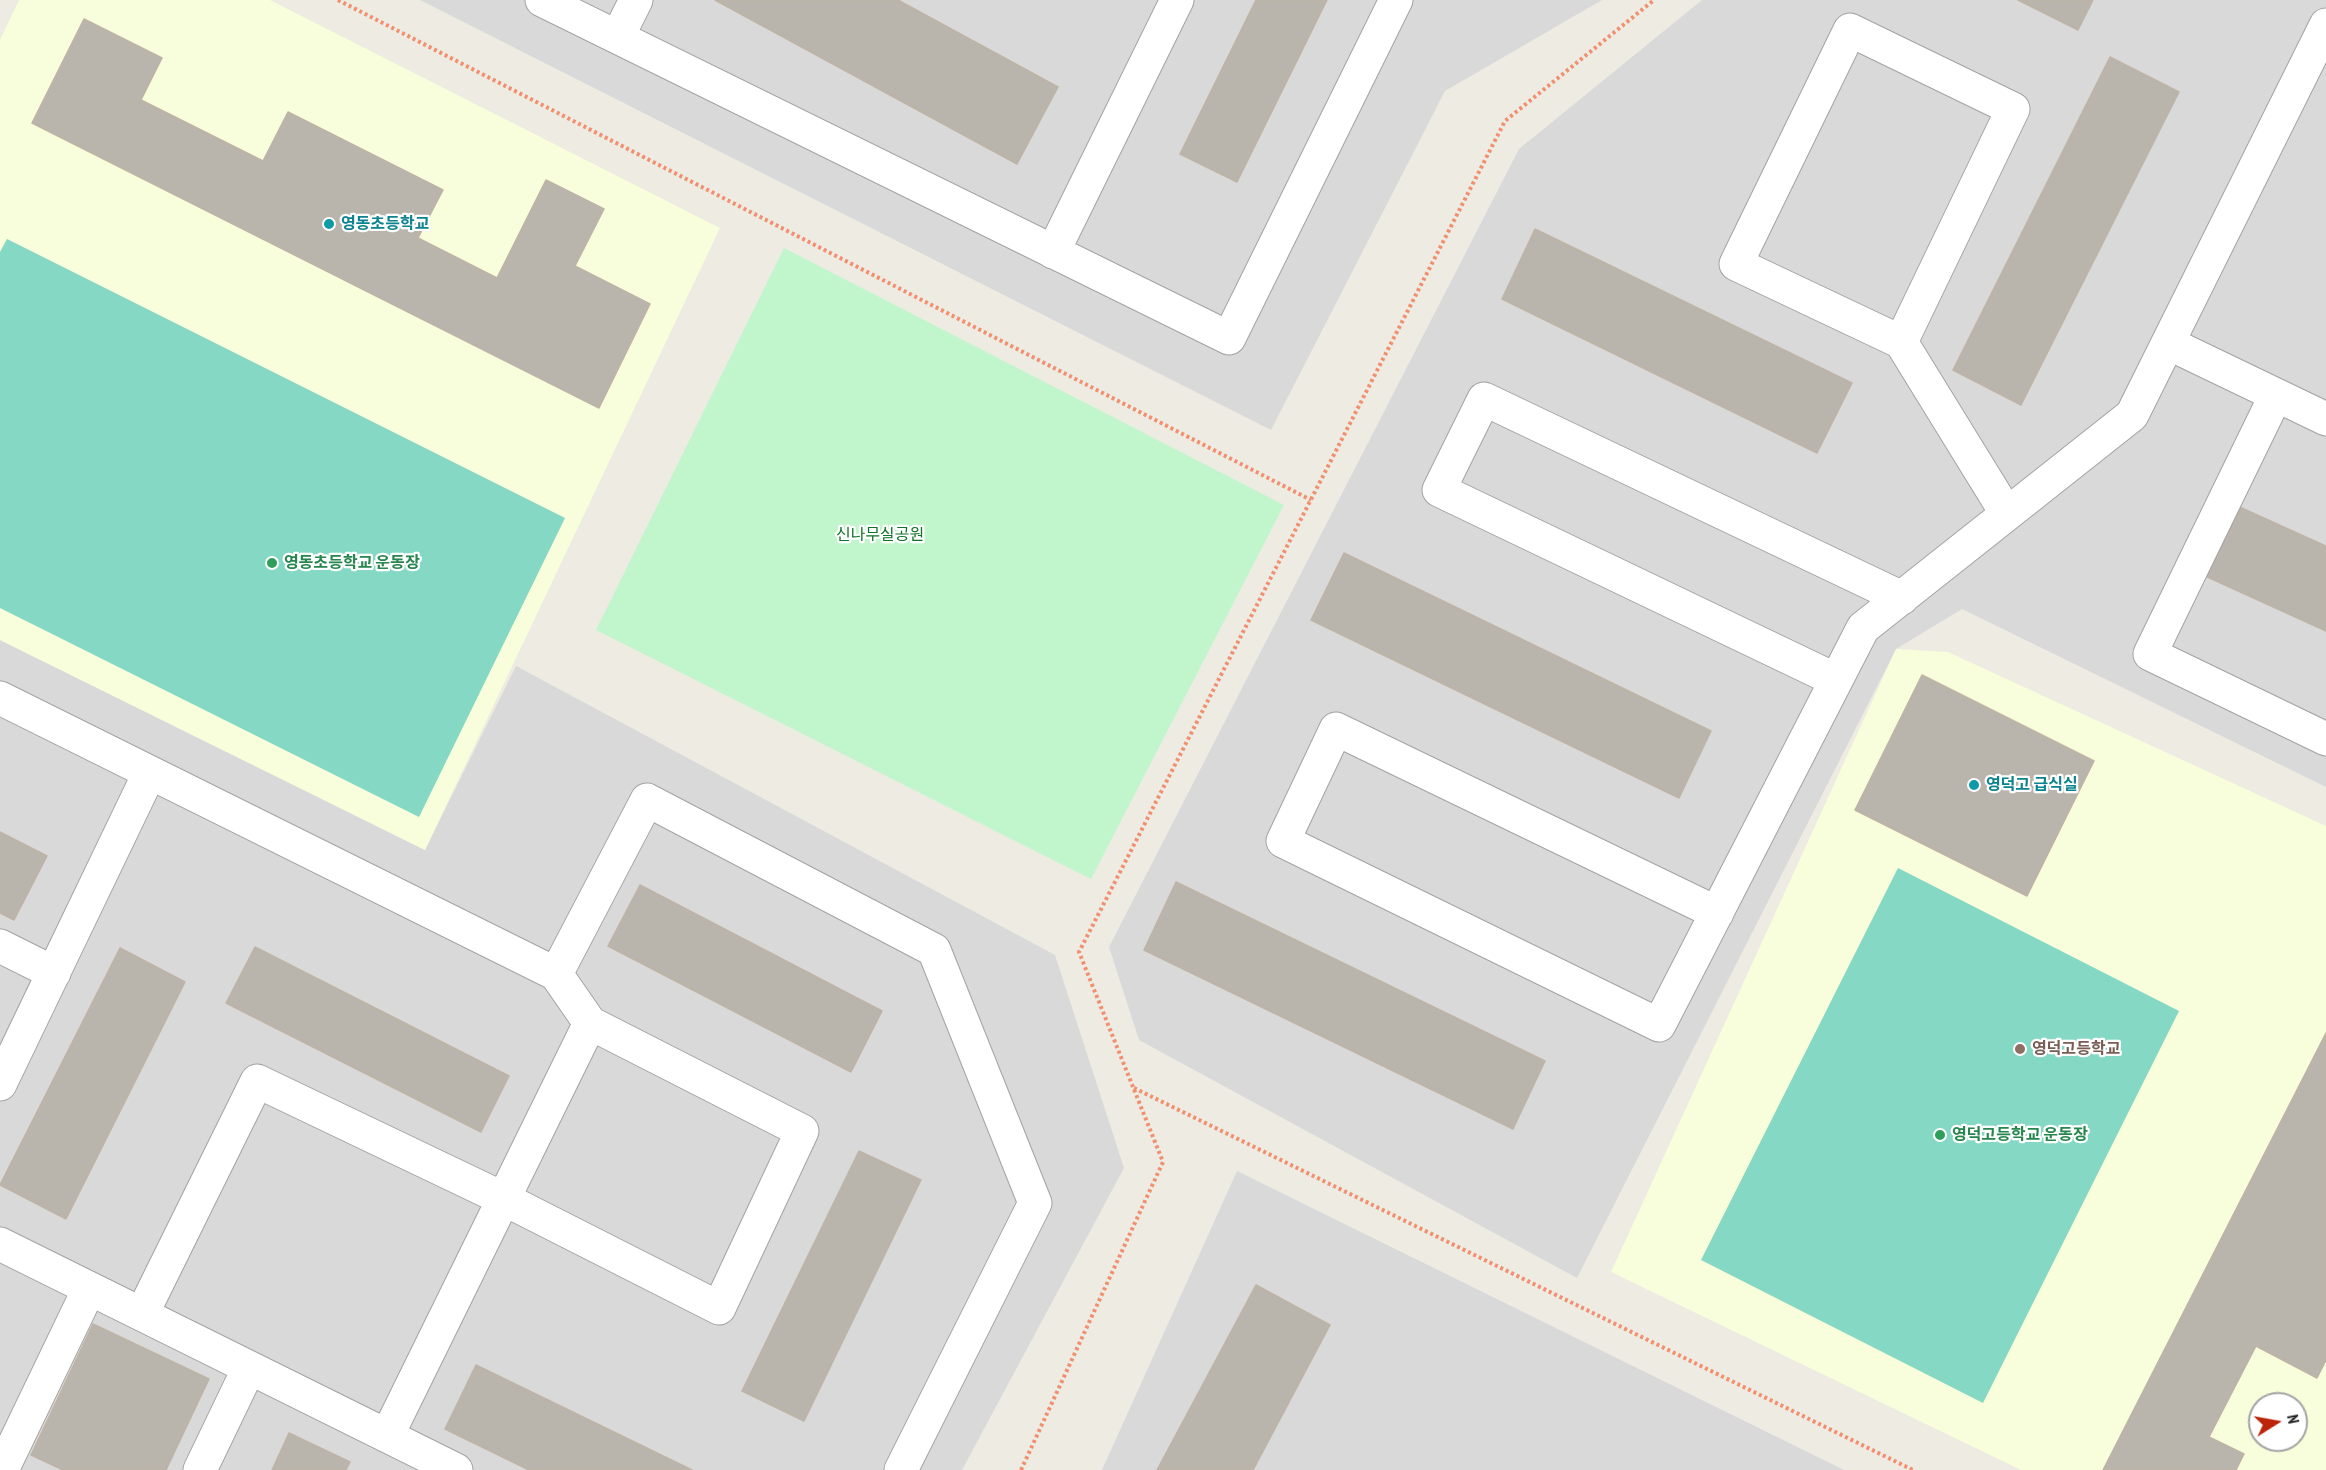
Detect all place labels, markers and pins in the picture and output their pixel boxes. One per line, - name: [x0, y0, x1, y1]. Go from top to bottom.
- place label: 영동초등학교: [341, 214, 429, 234]
- marker: 영동초등학교: [322, 217, 336, 231]
- place label: 영동초등학교 운동장: [284, 553, 420, 573]
- marker: 영동초등학교 운동장: [265, 556, 279, 570]
- place label: 영덕고 급식실: [1986, 775, 2078, 795]
- marker: 영덕고 급식실: [1967, 778, 1981, 792]
- place label: 영덕고등학교: [2032, 1039, 2120, 1059]
- marker: 영덕고등학교: [2013, 1042, 2027, 1056]
- place label: 영덕고등학교 운동장: [1952, 1125, 2088, 1145]
- marker: 영덕고등학교 운동장: [1933, 1128, 1947, 1142]

